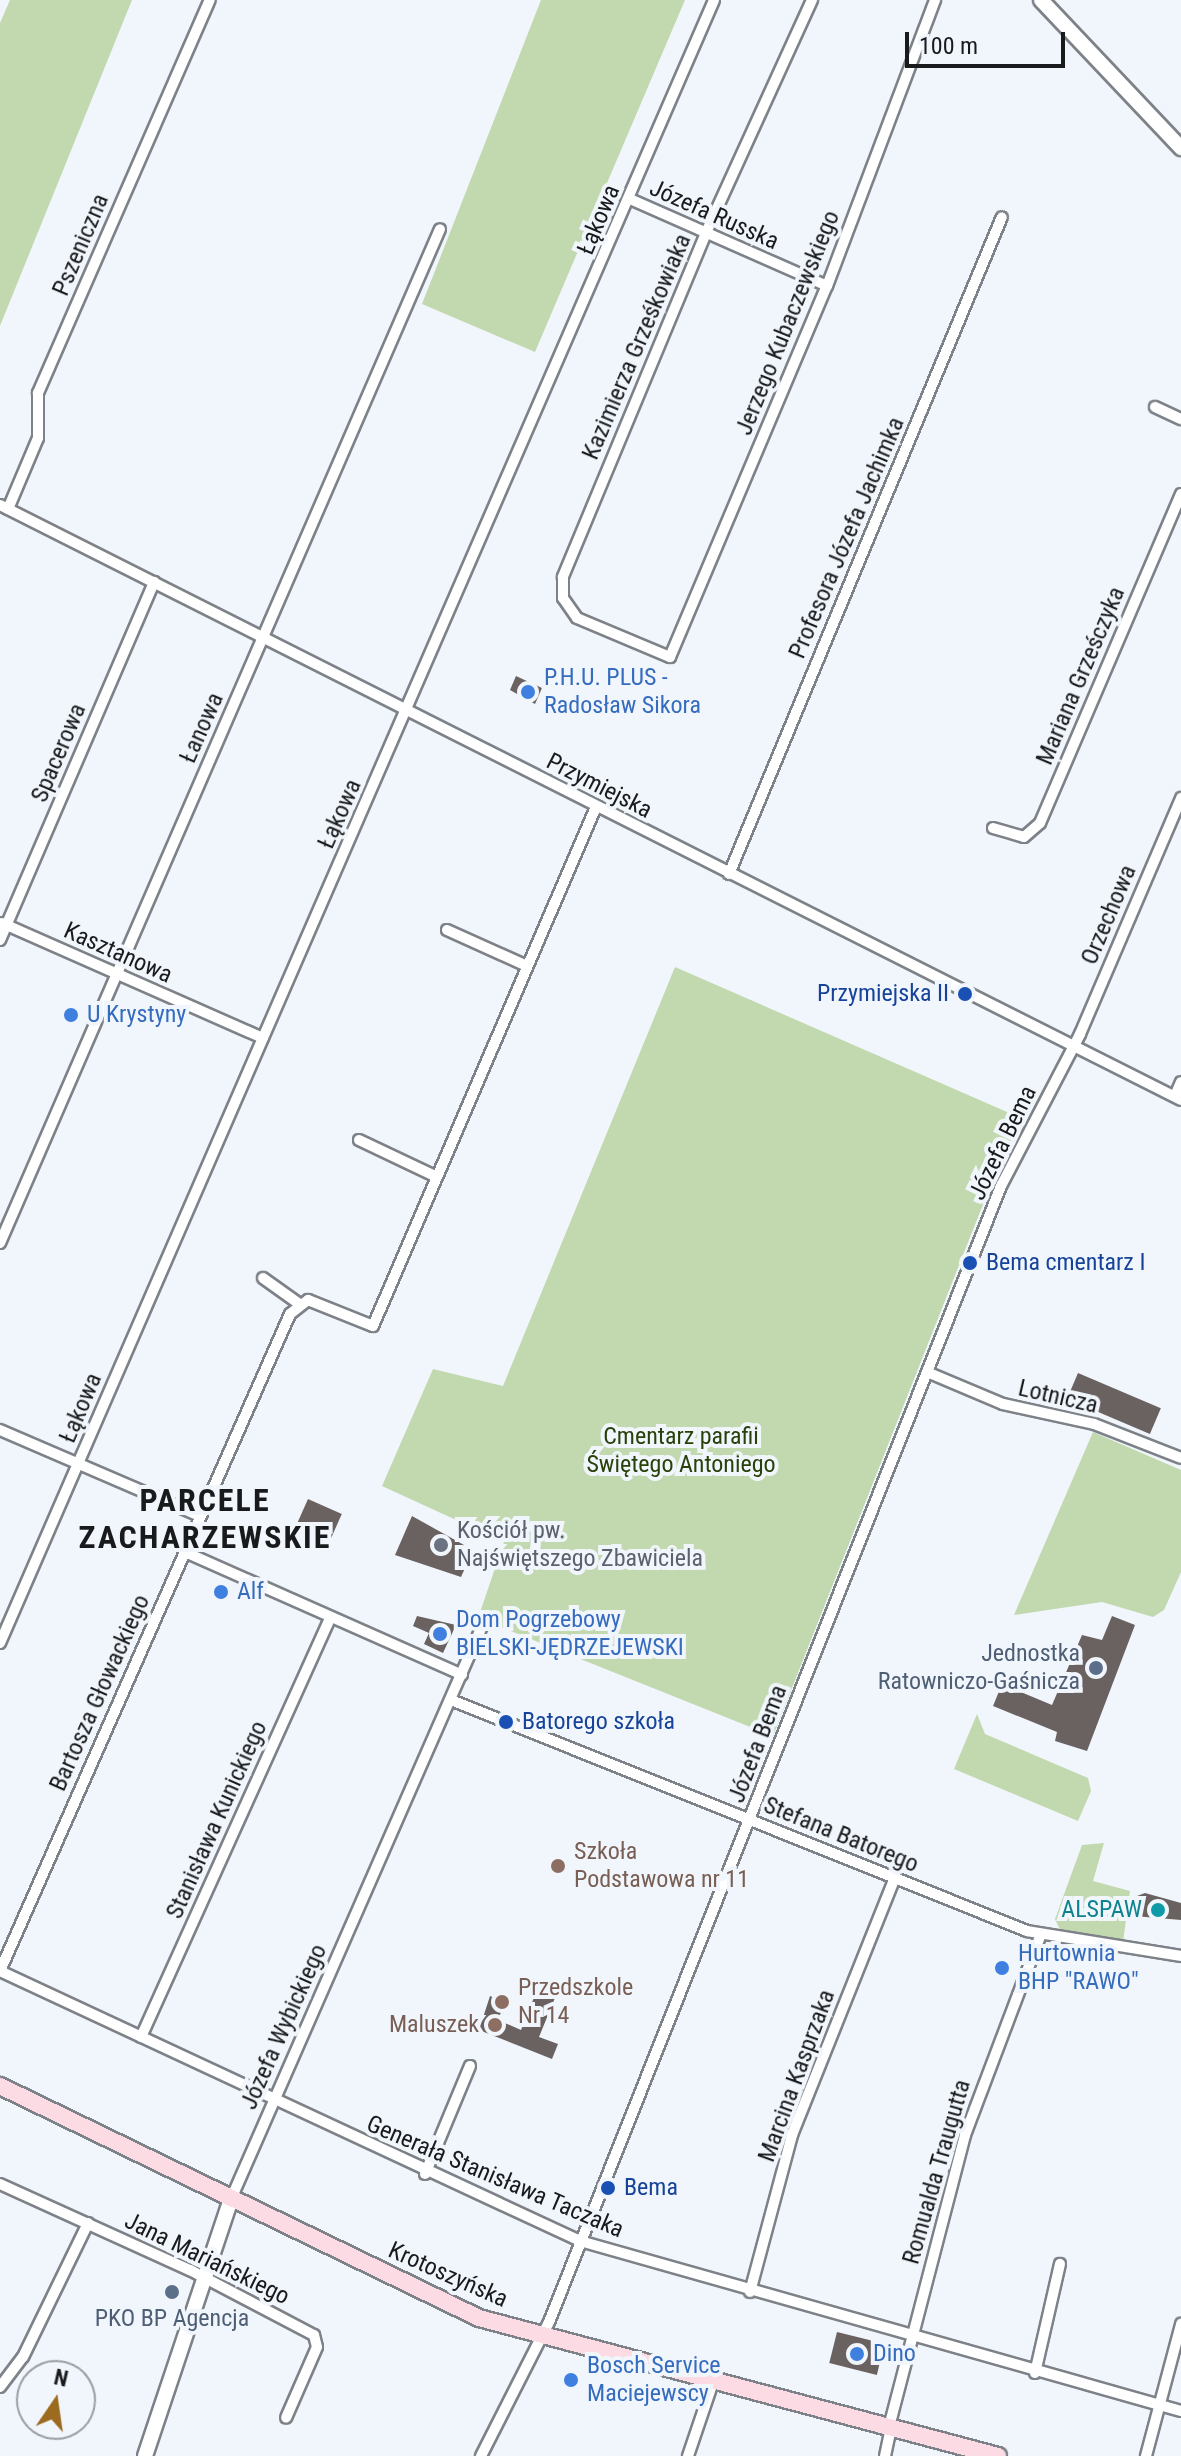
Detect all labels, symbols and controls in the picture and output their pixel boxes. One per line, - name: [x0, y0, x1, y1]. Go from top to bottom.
- scale bar: [909, 16, 1069, 66]
- text: 100 m: [919, 32, 978, 60]
- street label: Józefa Russka: [645, 174, 783, 256]
- street label: Łąkowa: [572, 181, 626, 259]
- street label: Pszeniczna: [47, 190, 115, 300]
- street label: Jerzego Kubaczewskiego: [730, 207, 846, 439]
- street label: Kazimierza Grześkowiaka: [576, 230, 698, 464]
- street label: Profesora Józefa Jachimka: [783, 413, 911, 663]
- street label: Mariana Grześczyka: [1031, 583, 1131, 769]
- place label: P.H.U. PLUS - Radosław Sikora: [544, 664, 701, 720]
- marker: P.H.U. PLUS - Radosław Sikora: [519, 683, 537, 701]
- street label: Łanowa: [174, 688, 230, 768]
- street label: Spacerowa: [25, 699, 93, 807]
- street label: Przymiejska: [541, 747, 657, 825]
- street label: Łąkowa: [312, 775, 368, 853]
- street label: Orzechowa: [1075, 861, 1143, 969]
- street label: Kasztanowa: [59, 916, 177, 990]
- place label: Przymiejska II: [817, 980, 949, 1008]
- marker: Przymiejska II: [956, 985, 974, 1003]
- place label: U Krystyny: [87, 1001, 186, 1029]
- marker: U Krystyny: [62, 1006, 80, 1024]
- street label: Józefa Bema: [963, 1081, 1043, 1205]
- place label: Bema cmentarz I: [986, 1249, 1145, 1277]
- marker: Bema cmentarz I: [961, 1254, 979, 1272]
- street label: Łąkowa: [54, 1369, 108, 1447]
- street label: Lotnicza: [1015, 1374, 1101, 1420]
- park label: Cmentarz parafii Świętego Antoniego: [586, 1423, 776, 1479]
- district label: PARCELE ZACHARZEWSKIE: [79, 1482, 331, 1557]
- place label: Kościół pw. Najświętszego Zbawiciela: [457, 1517, 703, 1573]
- marker: Kościół pw. Najświętszego Zbawiciela: [432, 1536, 450, 1554]
- place label: Alf: [237, 1578, 264, 1606]
- marker: Alf: [212, 1583, 230, 1601]
- street label: Bartosza Głowackiego: [44, 1590, 156, 1796]
- place label: Dom Pogrzebowy BIELSKI-JĘDRZEJEWSKI: [456, 1606, 684, 1662]
- marker: Dom Pogrzebowy BIELSKI-JĘDRZEJEWSKI: [431, 1625, 449, 1643]
- place label: Jednostka Ratowniczo-Gaśnicza: [878, 1640, 1080, 1696]
- marker: Jednostka Ratowniczo-Gaśnicza: [1087, 1659, 1105, 1677]
- street label: Józefa Bema: [722, 1681, 794, 1807]
- place label: Batorego szkoła: [522, 1708, 675, 1736]
- marker: Batorego szkoła: [497, 1713, 515, 1731]
- street label: Stanisława Kunickiego: [160, 1717, 274, 1923]
- street label: Stefana Batorego: [759, 1791, 923, 1879]
- place label: Szkoła Podstawowa nr 11: [574, 1838, 749, 1894]
- marker: Szkoła Podstawowa nr 11: [549, 1857, 567, 1875]
- place label: ALSPAW: [1061, 1896, 1142, 1924]
- marker: ALSPAW: [1149, 1901, 1167, 1919]
- street label: Józefa Wybickiego: [235, 1940, 333, 2114]
- place label: Hurtownia BHP "RAWO": [1018, 1940, 1139, 1996]
- marker: Hurtownia BHP "RAWO": [993, 1959, 1011, 1977]
- place label: Przedszkole Nr 14: [518, 1974, 633, 2030]
- street label: Marcina Kasprzaka: [753, 1986, 841, 2166]
- marker: Przedszkole Nr 14: [493, 1993, 511, 2011]
- place label: Maluszek: [389, 2011, 479, 2039]
- marker: Maluszek: [486, 2016, 504, 2034]
- street label: Romualda Traugutta: [897, 2076, 977, 2268]
- street label: Generała Stanisława Taczaka: [362, 2110, 628, 2244]
- place label: Bema: [624, 2174, 678, 2202]
- marker: Bema: [599, 2179, 617, 2197]
- street label: Jana Mariańskiego: [120, 2207, 294, 2311]
- street label: Krotoszyńska: [384, 2236, 512, 2314]
- marker: PKO BP Agencja: [163, 2283, 181, 2301]
- place label: PKO BP Agencja: [95, 2305, 249, 2333]
- place label: Dino: [873, 2340, 916, 2368]
- marker: Dino: [848, 2345, 866, 2363]
- place label: Bosch Service Maciejewscy: [587, 2352, 721, 2408]
- north arrow: [16, 2360, 96, 2440]
- text: N: [52, 2364, 70, 2392]
- marker: Bosch Service Maciejewscy: [562, 2371, 580, 2389]

